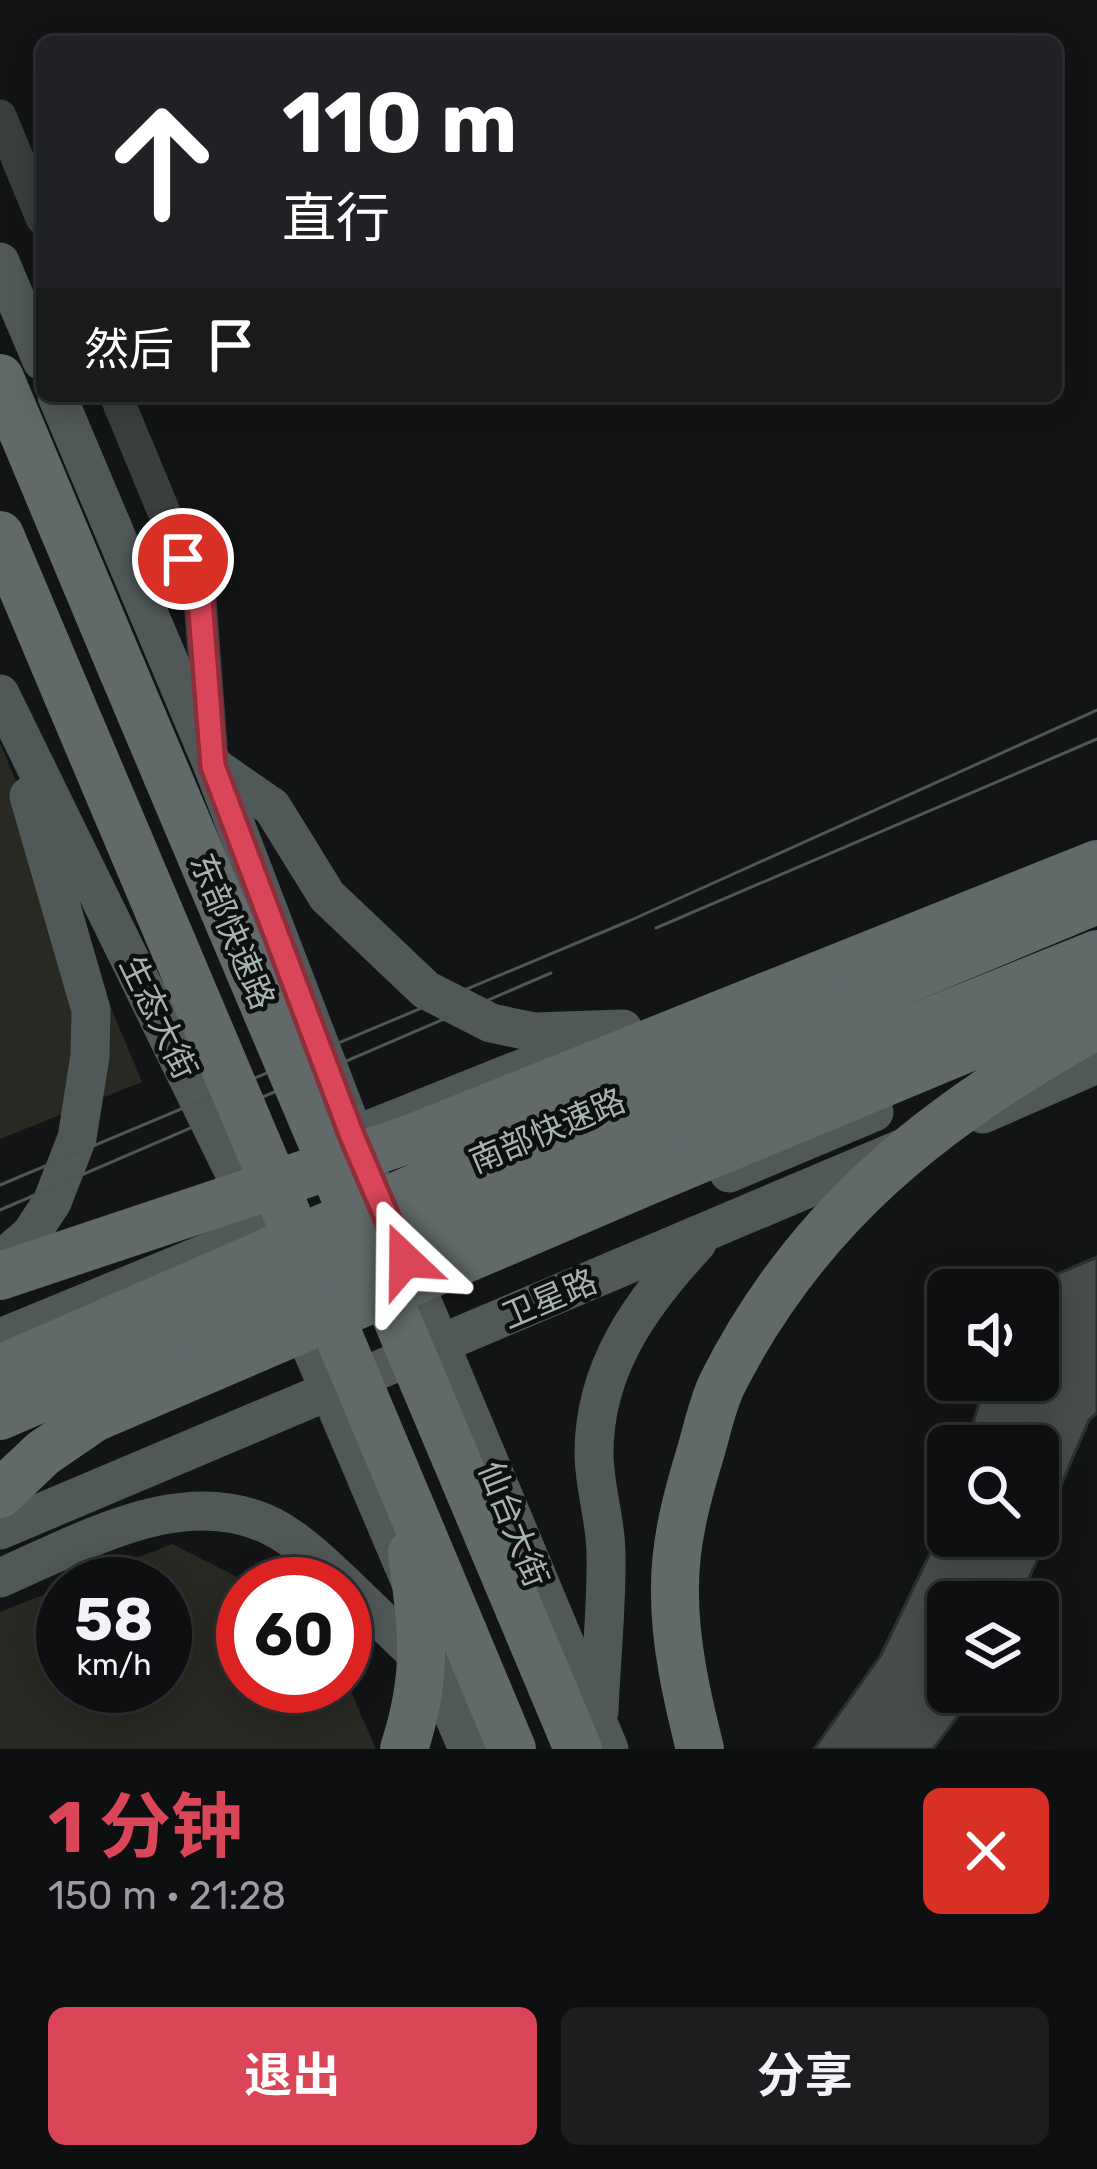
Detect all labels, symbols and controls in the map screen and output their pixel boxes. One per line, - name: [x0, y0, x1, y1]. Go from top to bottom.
- text: 110 m: [282, 73, 517, 173]
- icon: ahead: [84, 84, 240, 240]
- text: 直行: [282, 187, 390, 251]
- icon: arrive: [198, 312, 264, 378]
- text: 然后: [84, 323, 174, 376]
- pin: [132, 508, 234, 610]
- icon: arrive: [150, 526, 216, 592]
- street label: 东部快速路: [182, 848, 283, 1015]
- street label: 生态大街: [112, 949, 205, 1085]
- street label: 南部快速路: [464, 1080, 631, 1181]
- position arrow: [342, 1197, 468, 1323]
- street label: 卫星路: [496, 1261, 602, 1336]
- map controls: [927, 1269, 1059, 1713]
- button: sound: [927, 1269, 1059, 1401]
- button: search: [927, 1425, 1059, 1557]
- street label: 仙台大街: [471, 1456, 556, 1593]
- speed limit sign: 60: [216, 1557, 372, 1713]
- button: layers: [927, 1581, 1059, 1713]
- text: 58: [74, 1584, 154, 1655]
- text: km/h: [77, 1647, 151, 1683]
- text: 1 分钟: [48, 1785, 243, 1870]
- button: close: [923, 1788, 1049, 1914]
- text: 150 m · 21:28: [48, 1873, 286, 1919]
- button: 退出: [48, 2007, 537, 2145]
- button: 分享: [561, 2007, 1049, 2145]

